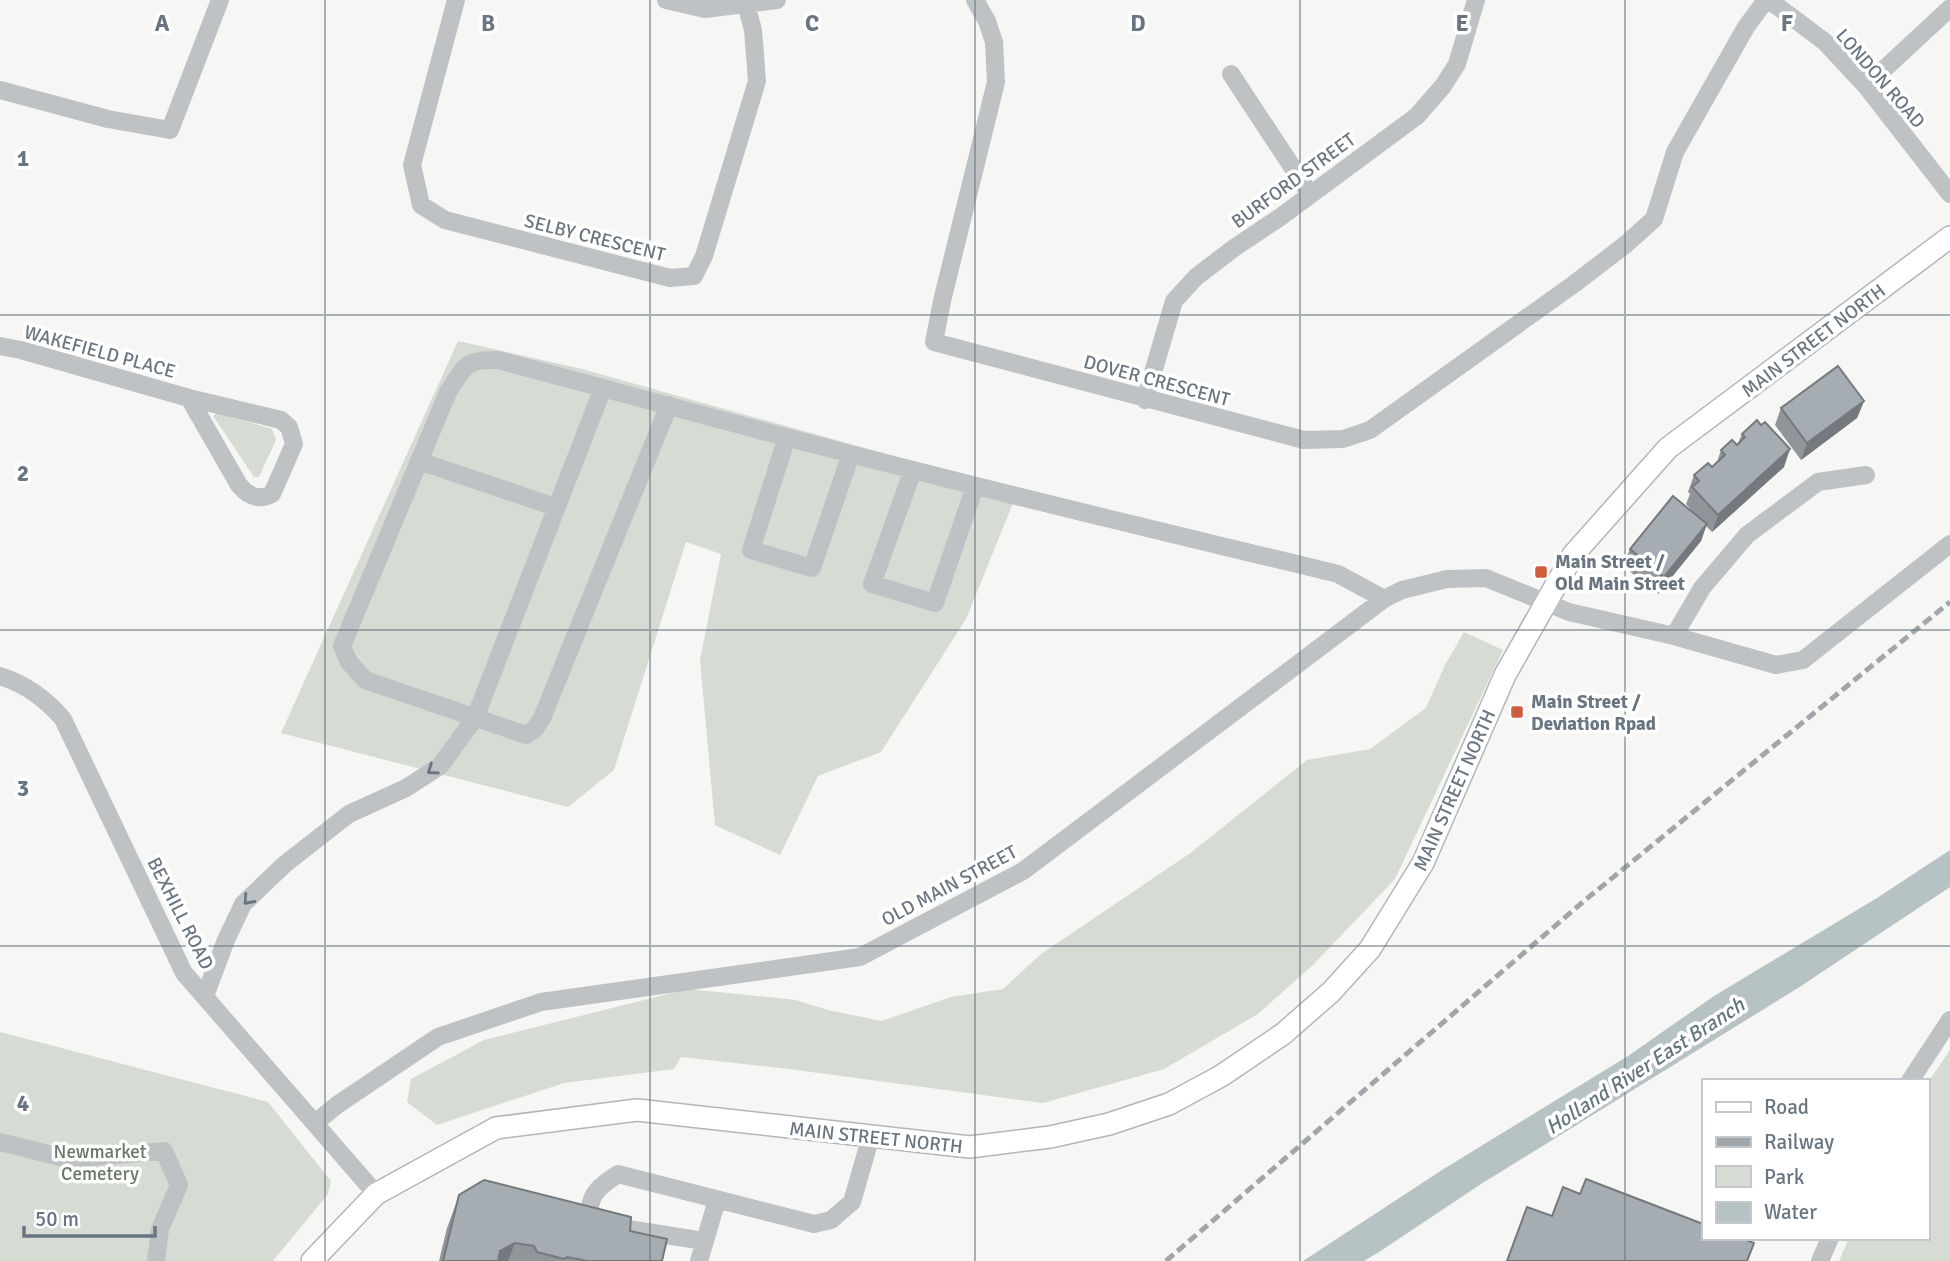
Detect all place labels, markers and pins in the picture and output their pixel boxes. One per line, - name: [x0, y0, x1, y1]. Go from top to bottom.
- place label: Main Street / Old Main Street: [1555, 550, 1685, 596]
- marker: Main Street / Old Main Street: [1533, 564, 1549, 580]
- place label: Main Street / Deviation Rpad: [1531, 690, 1656, 736]
- marker: Main Street / Deviation Rpad: [1509, 704, 1525, 720]

